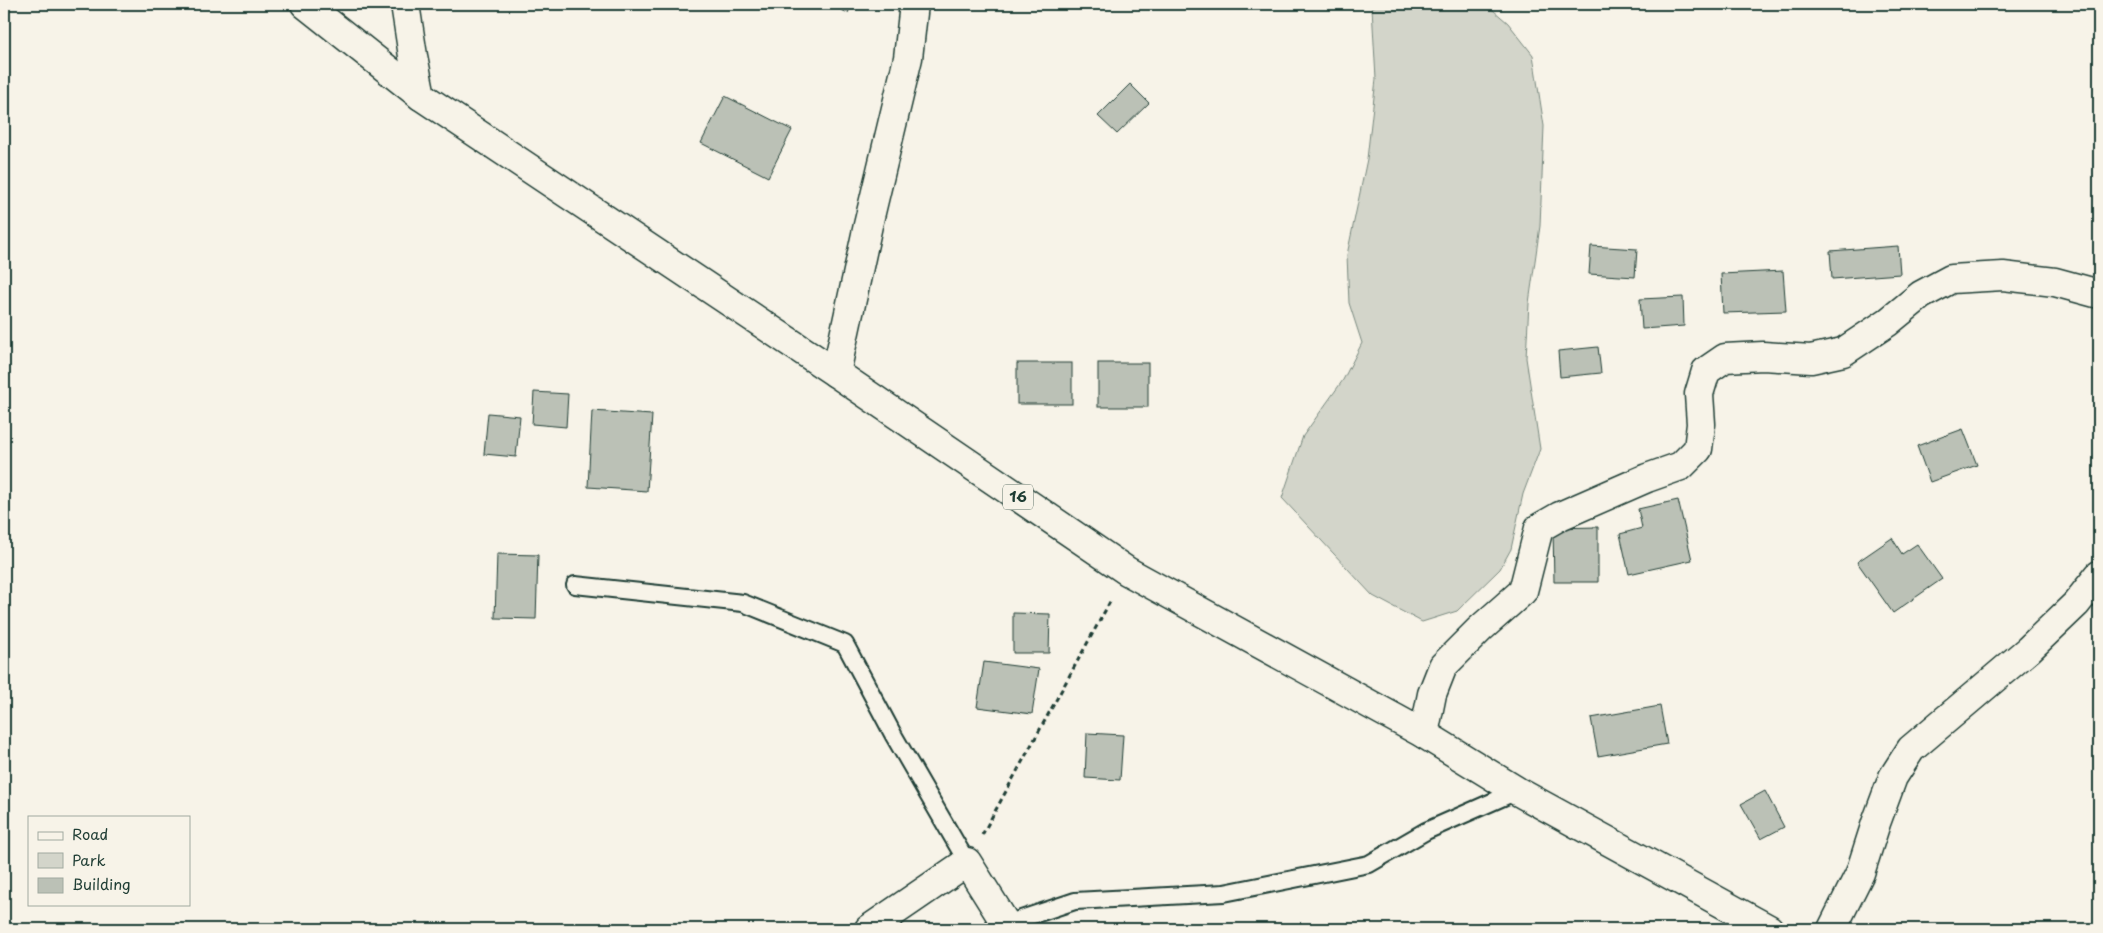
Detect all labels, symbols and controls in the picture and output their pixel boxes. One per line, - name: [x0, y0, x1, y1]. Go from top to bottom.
- road number: 16: [1003, 484, 1033, 510]
- legend: [28, 816, 190, 906]
- text: Road: [72, 822, 108, 845]
- text: Park: [72, 848, 106, 871]
- text: Building: [72, 872, 131, 895]

